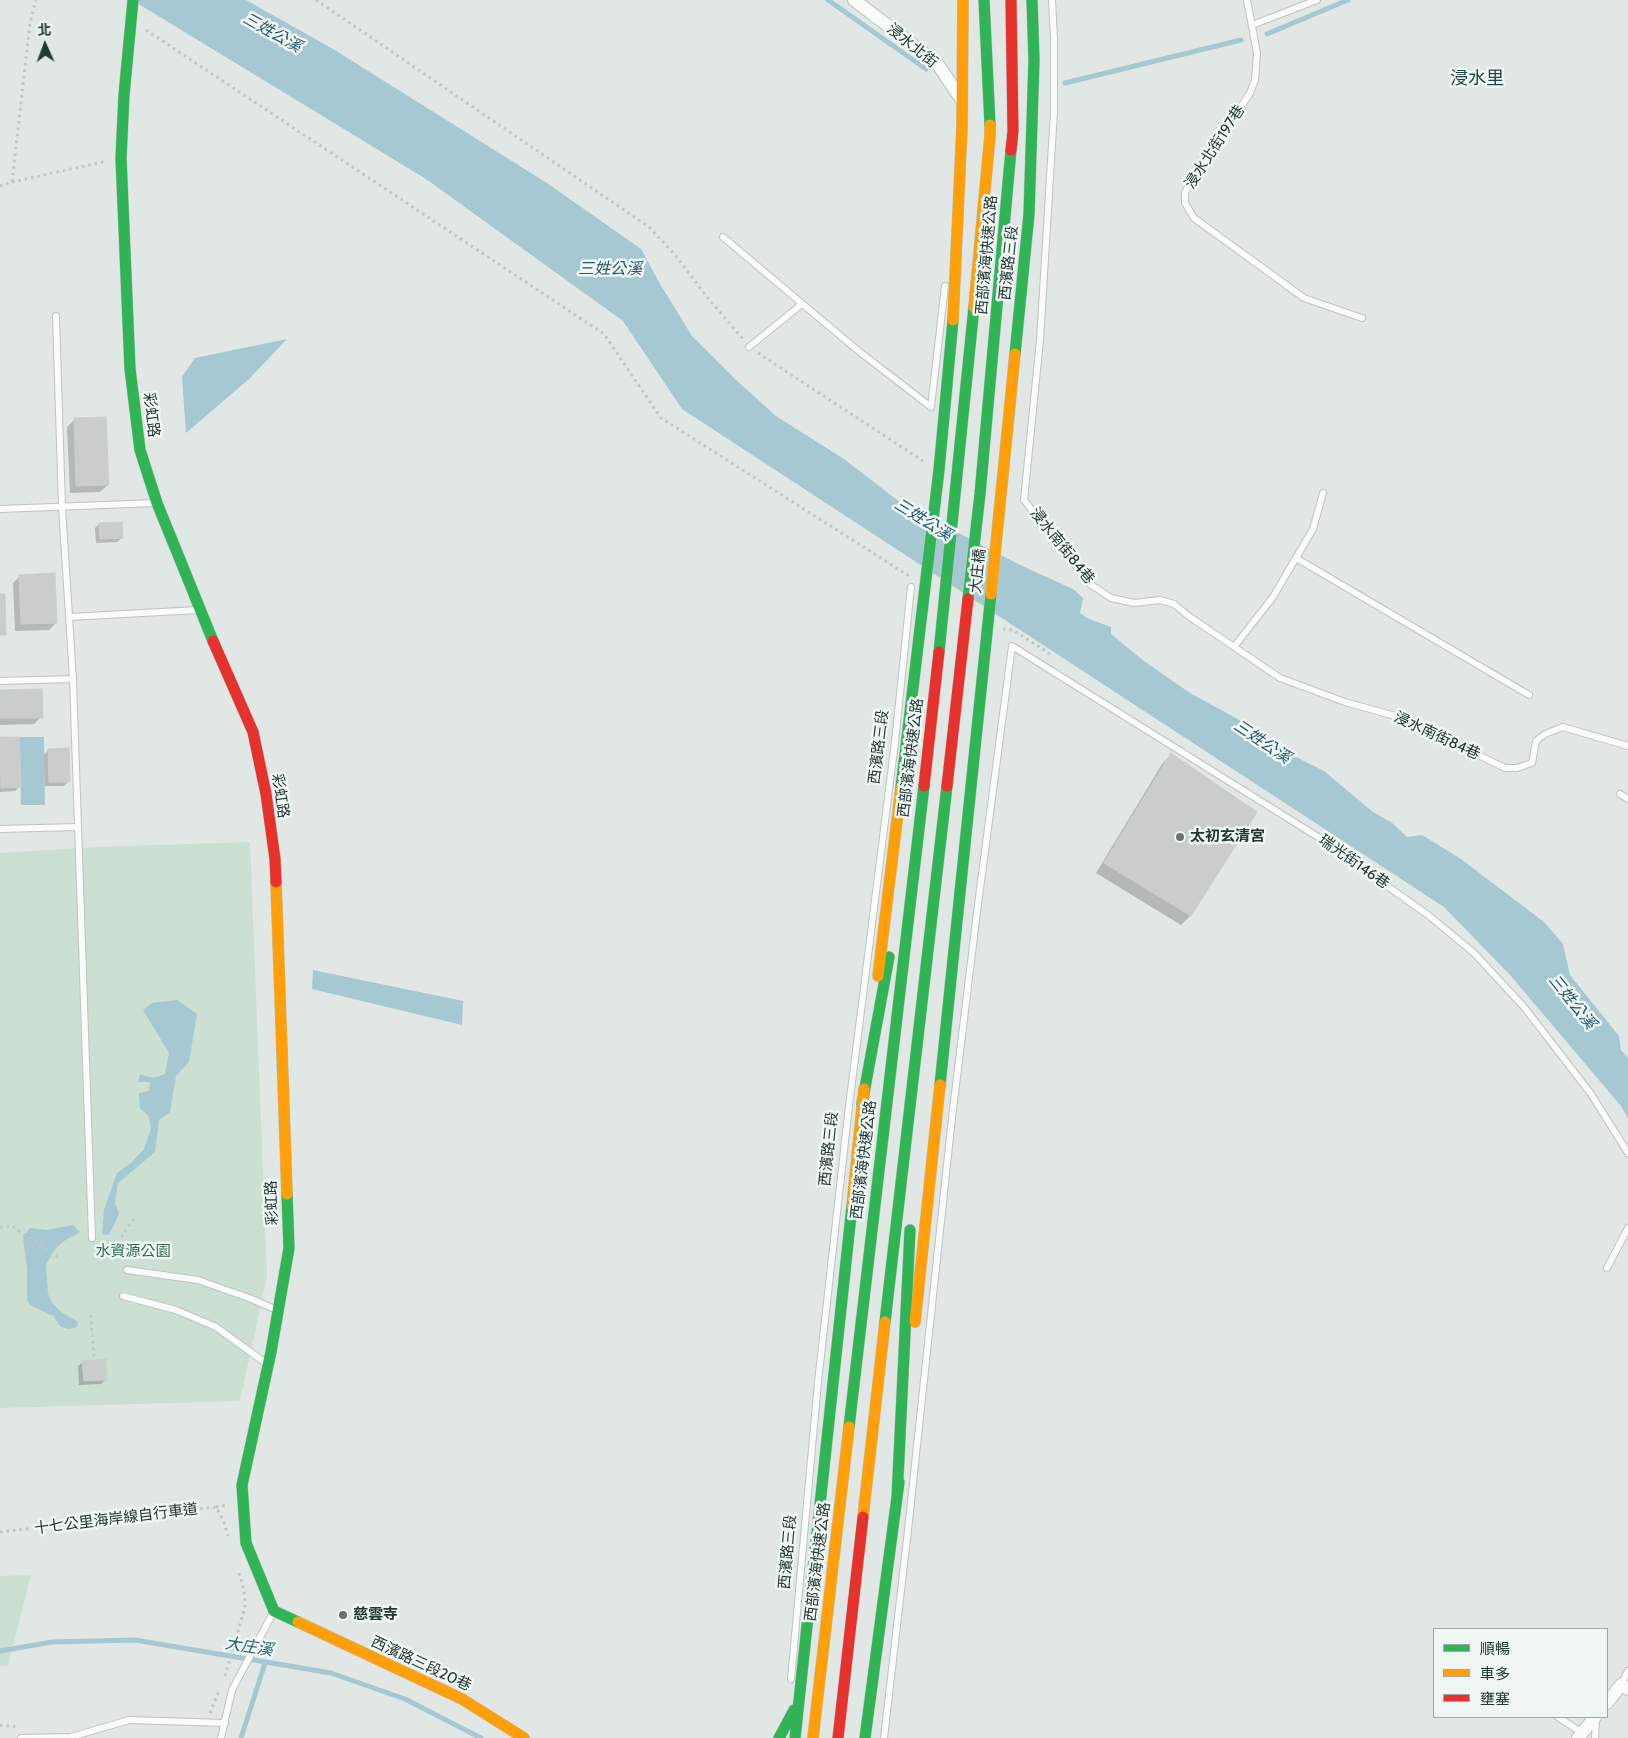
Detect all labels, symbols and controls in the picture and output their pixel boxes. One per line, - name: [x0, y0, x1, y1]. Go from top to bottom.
- water label: 三姓公溪: [239, 9, 305, 57]
- north arrow: [20, 20, 70, 70]
- street label: 浸水北街: [883, 20, 941, 72]
- text: 北: [37, 21, 52, 39]
- district label: 浸水里: [1450, 68, 1504, 90]
- street label: 浸水北街197巷: [1181, 102, 1249, 192]
- street label: 西部濱海快速公路: [973, 194, 1001, 316]
- street label: 西濱路三段: [996, 225, 1022, 301]
- water label: 三姓公溪: [578, 259, 642, 279]
- street label: 彩虹路: [139, 392, 163, 438]
- water label: 三姓公溪: [891, 495, 955, 545]
- street label: 浸水南街84巷: [1026, 504, 1098, 588]
- street label: 大庄橋: [967, 548, 989, 594]
- street label: 西部濱海快速公路: [895, 697, 927, 819]
- street label: 浸水南街84巷: [1391, 708, 1483, 764]
- street label: 西濱路三段: [865, 709, 893, 785]
- water label: 三姓公溪: [1230, 716, 1294, 768]
- street label: 彩虹路: [268, 772, 292, 820]
- place label: 太初玄清宮: [1190, 828, 1265, 846]
- marker: 太初玄清宮: [1174, 831, 1186, 843]
- street label: 瑞光街146巷: [1315, 831, 1393, 893]
- water label: 三姓公溪: [1544, 971, 1600, 1033]
- street label: 西部濱海快速公路: [848, 1099, 880, 1221]
- street label: 西濱路三段: [816, 1111, 842, 1187]
- street label: 彩虹路: [262, 1180, 282, 1226]
- park label: 水資源公園: [96, 1243, 170, 1261]
- street label: 十七公里海岸線自行車道: [33, 1500, 199, 1538]
- street label: 西部濱海快速公路: [802, 1501, 834, 1623]
- street label: 西濱路三段: [776, 1514, 800, 1590]
- place label: 慈雲寺: [353, 1606, 398, 1624]
- marker: 慈雲寺: [337, 1609, 349, 1621]
- legend: [1433, 1628, 1608, 1718]
- street label: 西濱路三段20巷: [368, 1633, 474, 1695]
- water label: 大庄溪: [224, 1634, 274, 1660]
- text: 順暢: [1480, 1640, 1510, 1658]
- text: 車多: [1480, 1665, 1510, 1683]
- text: 壅塞: [1480, 1690, 1510, 1708]

